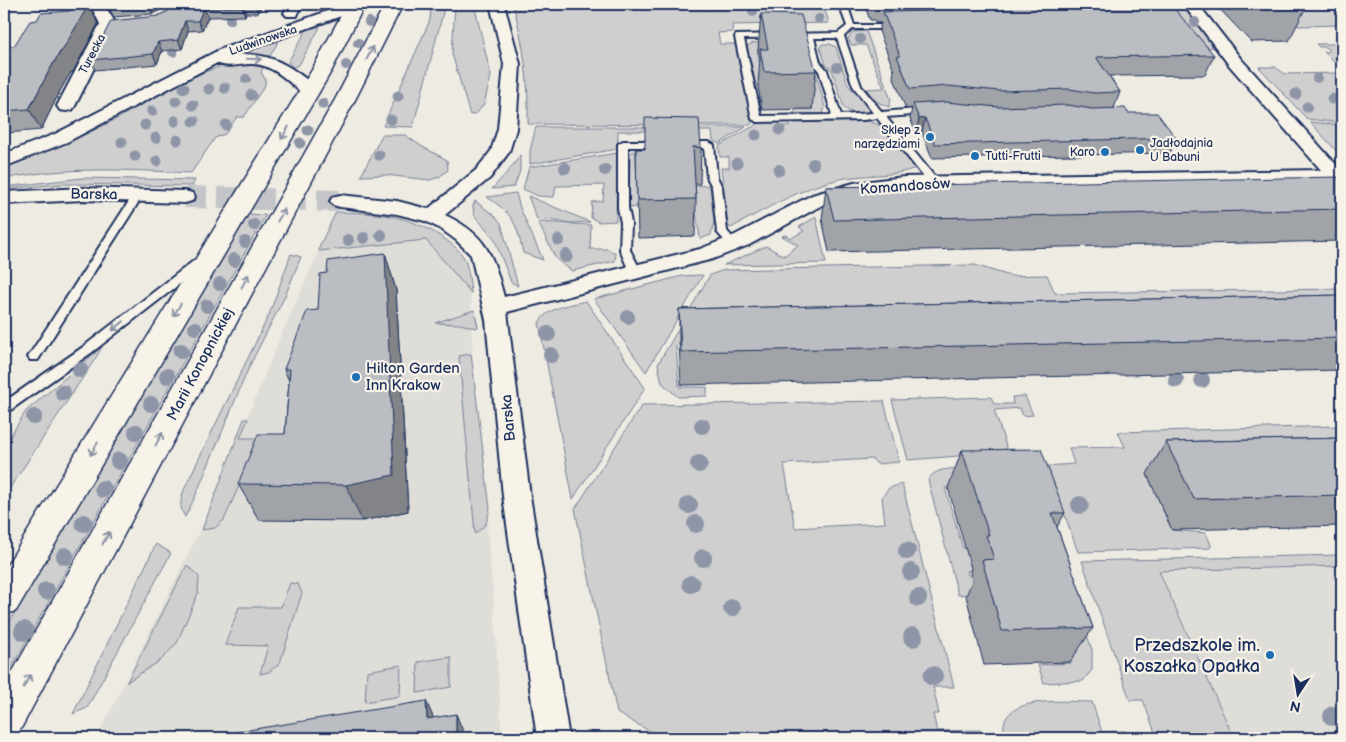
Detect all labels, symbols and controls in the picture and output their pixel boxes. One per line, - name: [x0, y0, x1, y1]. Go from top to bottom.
- street label: Ludwinowska: [227, 22, 299, 59]
- street label: Turecka: [76, 32, 109, 77]
- one-way arrow: [365, 46, 375, 60]
- one-way arrow: [245, 55, 261, 64]
- place label: Sklep z narzędziami: [854, 123, 920, 152]
- one-way arrow: [279, 126, 289, 140]
- marker: Sklep z narzędziami: [924, 131, 936, 143]
- place label: Jadłodajnia U Babuni: [1150, 136, 1213, 165]
- marker: Jadłodajnia U Babuni: [1134, 144, 1146, 156]
- place label: Karo: [1070, 145, 1095, 160]
- marker: Karo: [1099, 146, 1111, 158]
- place label: Tutti-Frutti: [985, 149, 1041, 164]
- marker: Tutti-Frutti: [969, 150, 981, 162]
- street label: Komandosów: [859, 174, 951, 199]
- street label: Barska: [70, 185, 118, 204]
- one-way arrow: [277, 208, 287, 222]
- one-way arrow: [241, 274, 250, 289]
- one-way arrow: [172, 302, 182, 316]
- street label: Marii Konopnickiej: [163, 305, 238, 424]
- one-way arrow: [112, 321, 125, 332]
- place label: Hilton Garden Inn Krakow: [366, 359, 460, 395]
- marker: Hilton Garden Inn Krakow: [350, 371, 362, 383]
- street label: Barska: [497, 394, 520, 442]
- one-way arrow: [155, 433, 165, 447]
- one-way arrow: [89, 442, 99, 456]
- one-way arrow: [101, 532, 111, 546]
- place label: Przedszkole im. Koszałka Opałka: [1123, 635, 1260, 677]
- marker: Przedszkole im. Koszałka Opałka: [1264, 649, 1276, 661]
- north arrow: [1274, 670, 1324, 720]
- one-way arrow: [22, 673, 32, 688]
- text: N: [1288, 697, 1302, 716]

